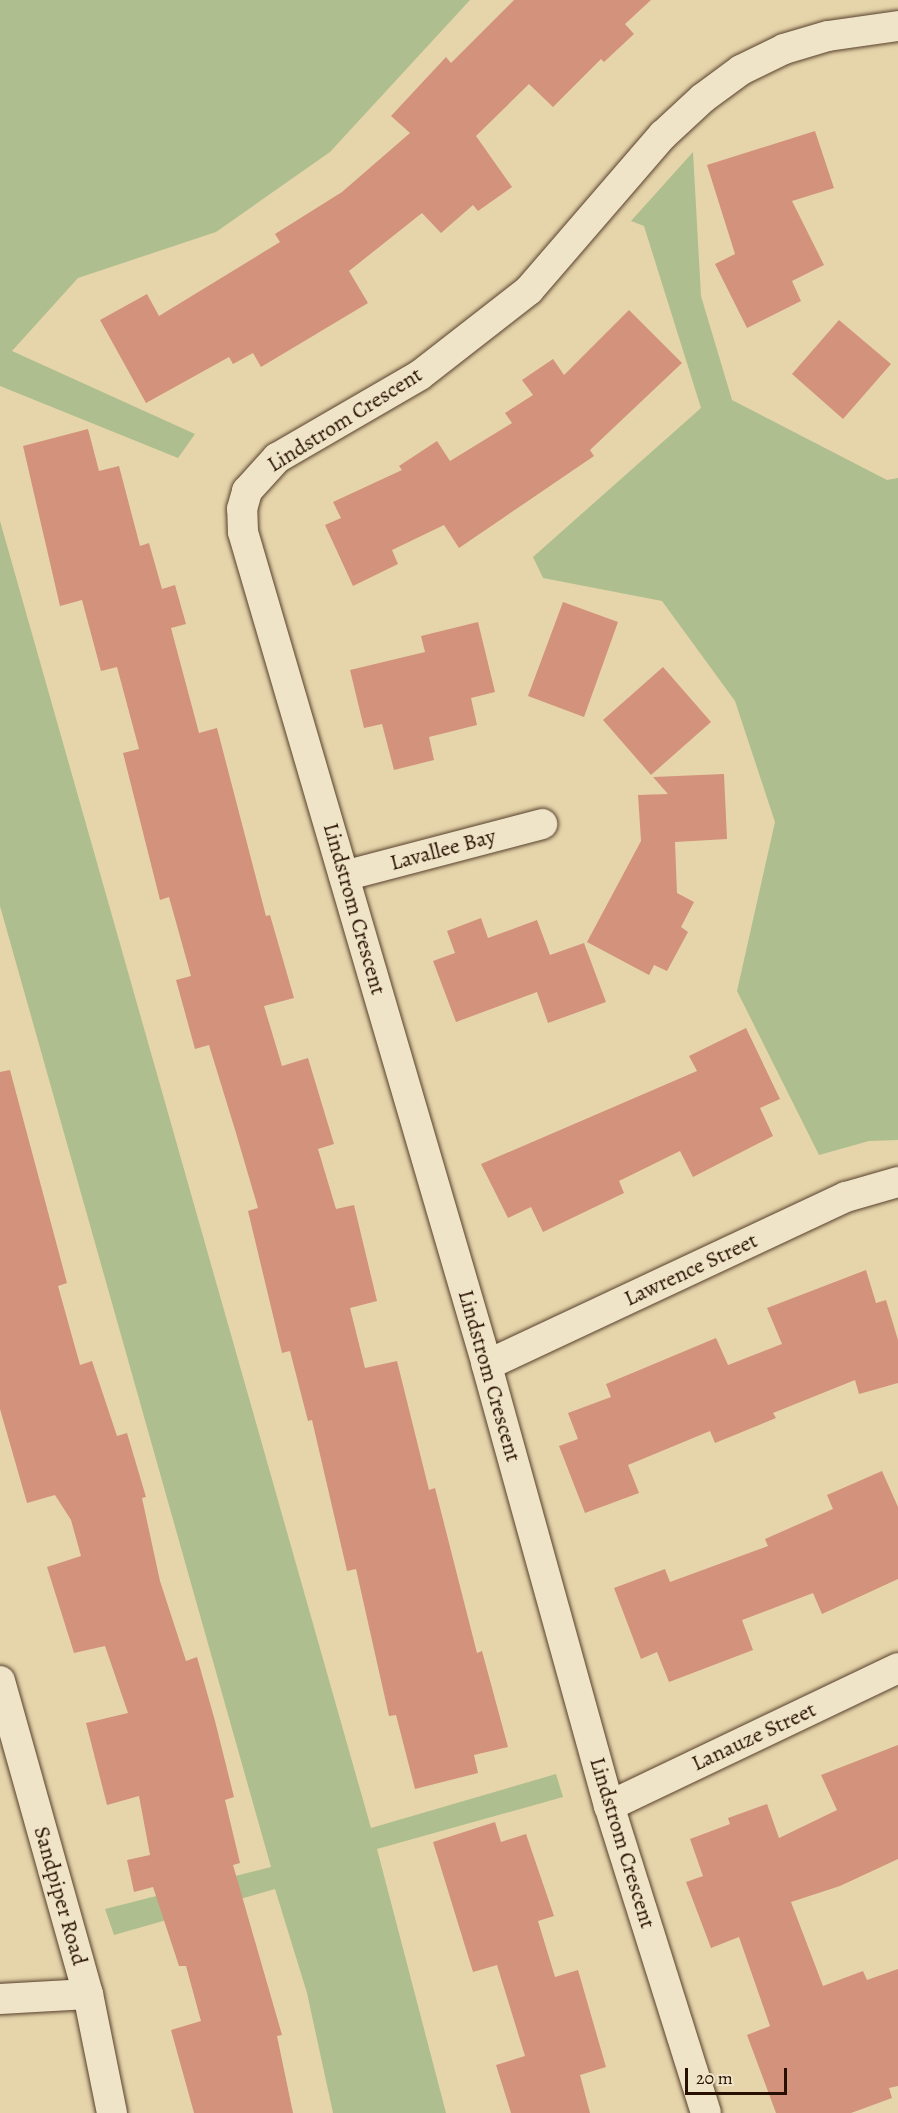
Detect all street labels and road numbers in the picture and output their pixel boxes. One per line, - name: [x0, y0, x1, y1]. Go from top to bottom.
- street label: Lindstrom Crescent: [263, 362, 427, 478]
- street label: Lindstrom Crescent: [317, 820, 391, 998]
- street label: Lavallee Bay: [387, 823, 499, 877]
- street label: Lawrence Street: [620, 1228, 762, 1312]
- street label: Lindstrom Crescent: [452, 1287, 526, 1465]
- street label: Lanauze Street: [688, 1697, 820, 1777]
- street label: Lindstrom Crescent: [583, 1754, 661, 1932]
- street label: Sandpiper Road: [28, 1824, 92, 1968]

